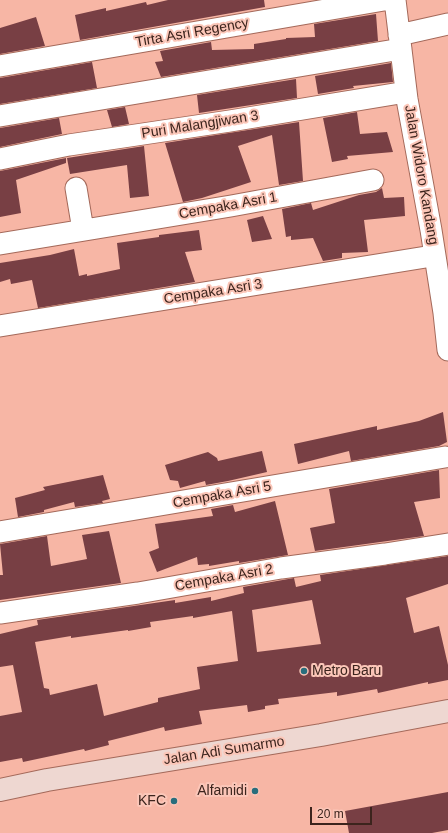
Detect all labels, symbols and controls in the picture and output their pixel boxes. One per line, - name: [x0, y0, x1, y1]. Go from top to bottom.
- street label: Tirta Asri Regency: [134, 15, 250, 51]
- street label: Jalan Widoro Kandang: [400, 104, 442, 246]
- street label: Puri Malangjiwan 3: [140, 107, 260, 143]
- street label: Cempaka Asri 1: [178, 189, 278, 223]
- street label: Cempaka Asri 3: [163, 276, 263, 308]
- street label: Cempaka Asri 5: [172, 478, 272, 512]
- street label: Cempaka Asri 2: [174, 561, 274, 595]
- place label: Metro Baru: [312, 663, 381, 679]
- marker: Metro Baru: [299, 666, 309, 676]
- street label: Jalan Adi Sumarmo: [162, 733, 286, 769]
- place label: Alfamidi: [197, 783, 247, 799]
- marker: Alfamidi: [250, 786, 260, 796]
- place label: KFC: [138, 793, 166, 809]
- marker: KFC: [169, 796, 179, 806]
- scale bar: [312, 799, 374, 825]
- text: 20 m: [317, 807, 344, 821]

